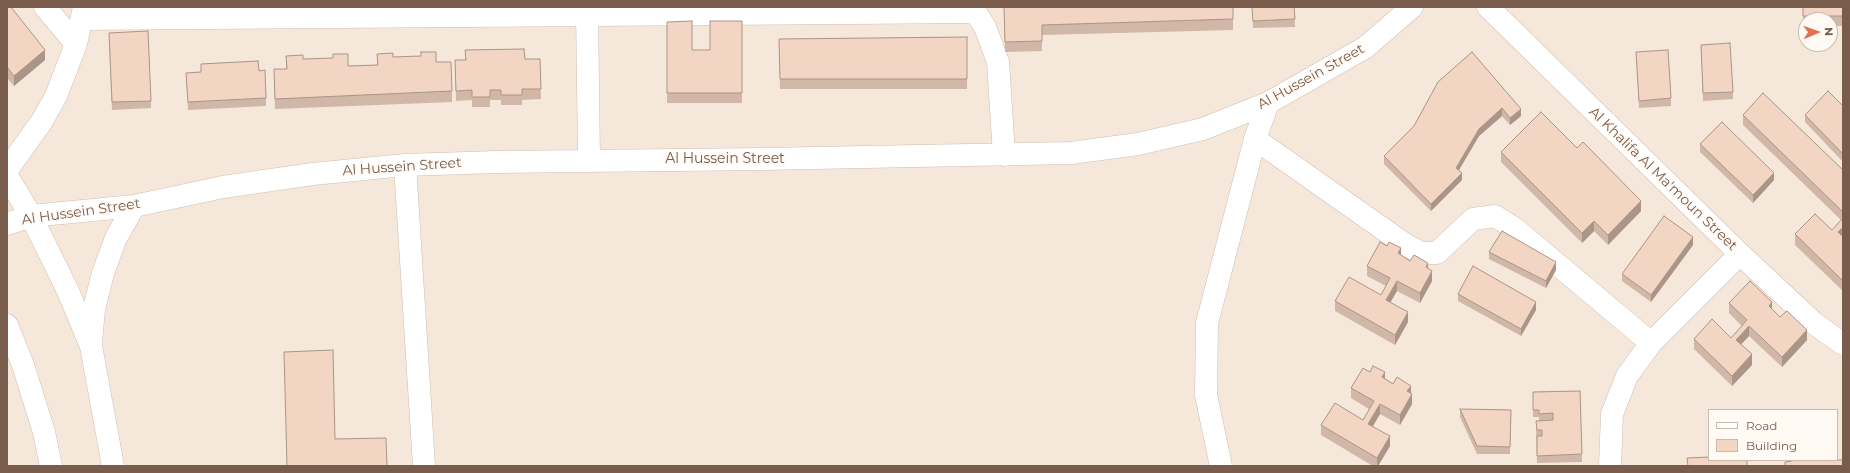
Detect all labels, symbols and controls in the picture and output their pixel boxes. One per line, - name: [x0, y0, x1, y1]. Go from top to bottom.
- north arrow: [1798, 12, 1838, 52]
- text: N: [1822, 27, 1836, 36]
- street label: Al Hussein Street: [1255, 41, 1367, 113]
- street label: Al Khalifa Al Ma'moun Street: [1585, 104, 1741, 254]
- street label: Al Hussein Street: [665, 151, 785, 167]
- street label: Al Hussein Street: [342, 154, 462, 180]
- street label: Al Hussein Street: [21, 195, 141, 229]
- legend: [1708, 409, 1838, 461]
- text: Road: [1746, 418, 1777, 433]
- text: Building: [1746, 438, 1797, 453]

